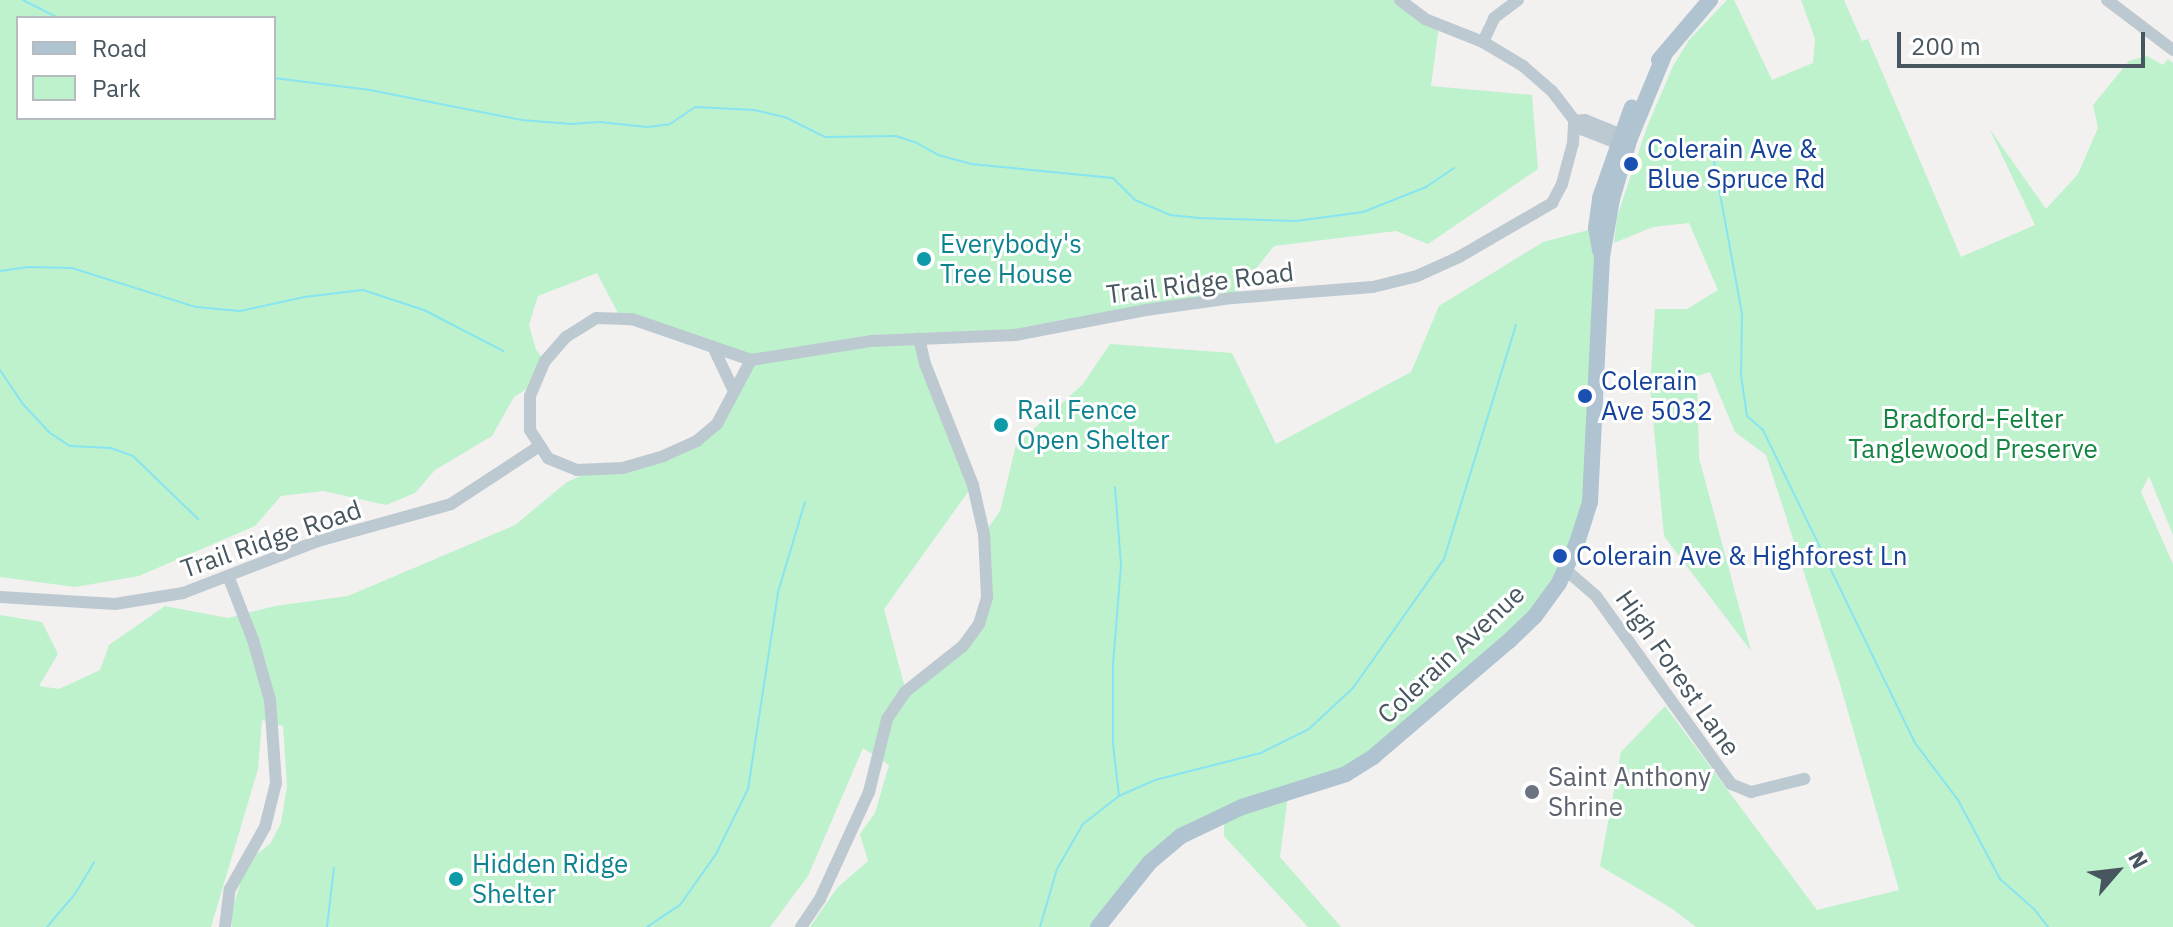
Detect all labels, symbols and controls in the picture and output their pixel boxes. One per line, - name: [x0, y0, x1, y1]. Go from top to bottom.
- legend: [16, 16, 276, 120]
- scale bar: [1901, 16, 2149, 66]
- text: 200 m: [1911, 30, 1981, 62]
- text: Road: [92, 32, 147, 64]
- text: Park: [92, 72, 141, 104]
- place label: Colerain Ave & Blue Spruce Rd: [1647, 133, 1825, 194]
- marker: Colerain Ave & Blue Spruce Rd: [1622, 155, 1640, 173]
- place label: Everybody's Tree House: [940, 228, 1082, 290]
- marker: Everybody's Tree House: [915, 250, 933, 268]
- street label: Trail Ridge Road: [1104, 256, 1296, 310]
- place label: Colerain Ave 5032: [1601, 365, 1713, 426]
- marker: Colerain Ave 5032: [1576, 387, 1594, 405]
- place label: Rail Fence Open Shelter: [1017, 394, 1170, 456]
- park label: Bradford-Felter Tanglewood Preserve: [1848, 403, 2098, 464]
- marker: Rail Fence Open Shelter: [992, 416, 1010, 434]
- street label: Trail Ridge Road: [177, 494, 365, 584]
- place label: Colerain Ave & Highforest Ln: [1576, 540, 1908, 572]
- marker: Colerain Ave & Highforest Ln: [1551, 547, 1569, 565]
- street label: Colerain Avenue: [1371, 578, 1531, 730]
- street label: High Forest Lane: [1609, 584, 1747, 762]
- place label: Saint Anthony Shrine: [1548, 761, 1711, 822]
- marker: Saint Anthony Shrine: [1523, 783, 1541, 801]
- north arrow: [2077, 831, 2157, 911]
- text: N: [2122, 846, 2155, 873]
- place label: Hidden Ridge Shelter: [472, 848, 628, 910]
- marker: Hidden Ridge Shelter: [447, 870, 465, 888]

